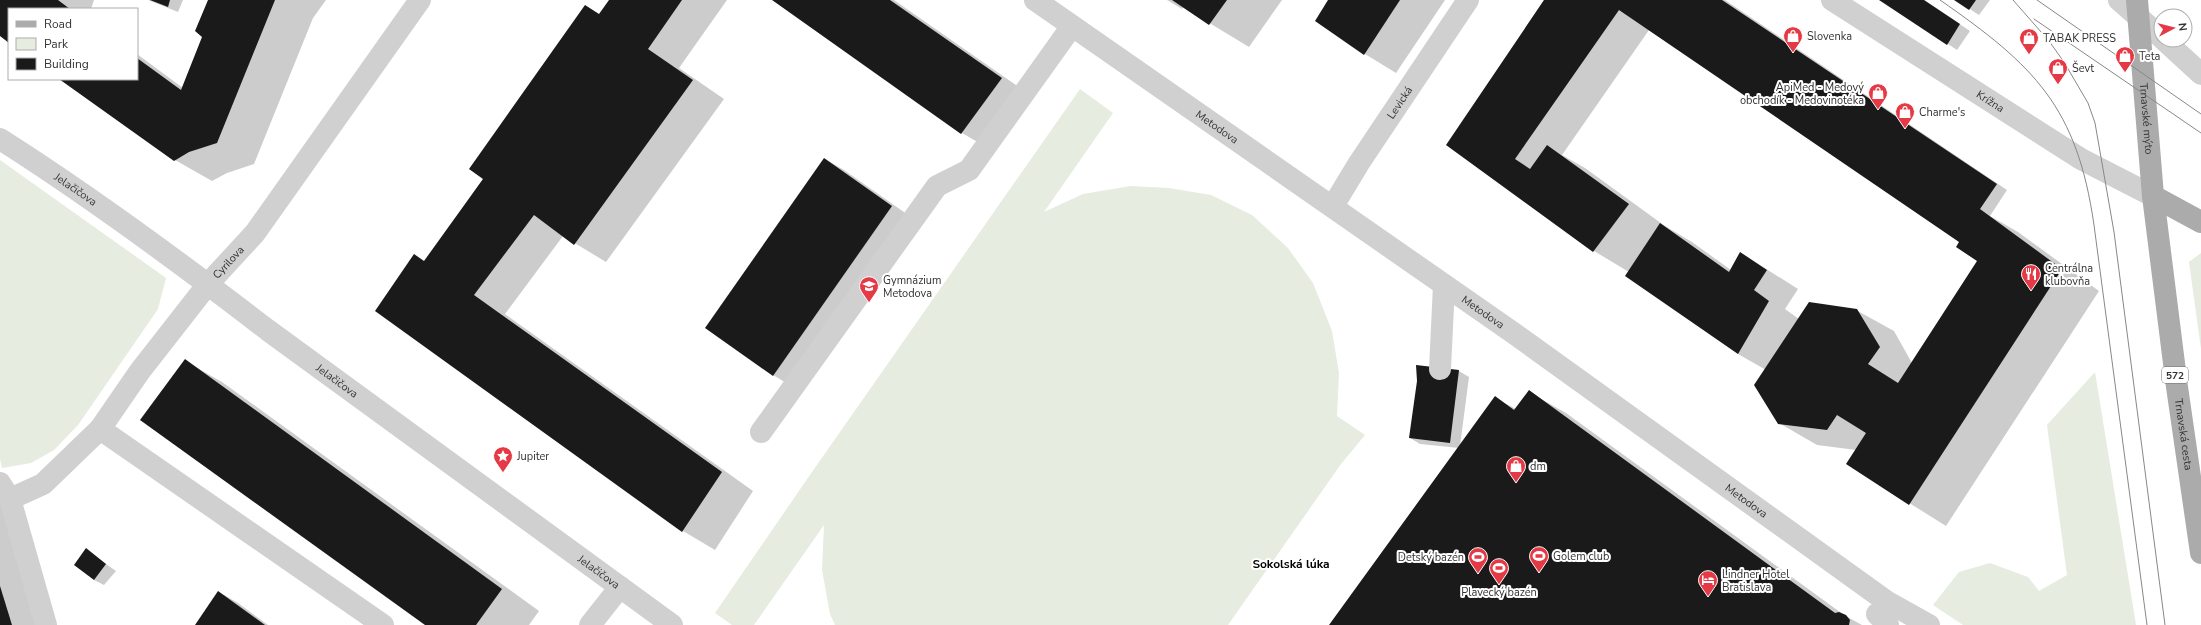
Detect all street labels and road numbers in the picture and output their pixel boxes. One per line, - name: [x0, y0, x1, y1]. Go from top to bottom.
- street label: Trnavské mýto: [2136, 82, 2157, 155]
- street label: Levická: [1384, 83, 1416, 122]
- street label: Krížna: [1973, 87, 2007, 116]
- street label: Metodova: [1193, 107, 1241, 147]
- street label: Jelačičova: [50, 169, 100, 210]
- street label: Cyrilova: [209, 243, 248, 282]
- street label: Metodova: [1458, 292, 1507, 333]
- street label: Jelačičova: [312, 360, 361, 402]
- road number: 572: [2162, 367, 2188, 383]
- street label: Trnavská cesta: [2171, 397, 2196, 472]
- street label: Metodova: [1722, 481, 1771, 522]
- street label: Jelačičova: [574, 551, 623, 593]

